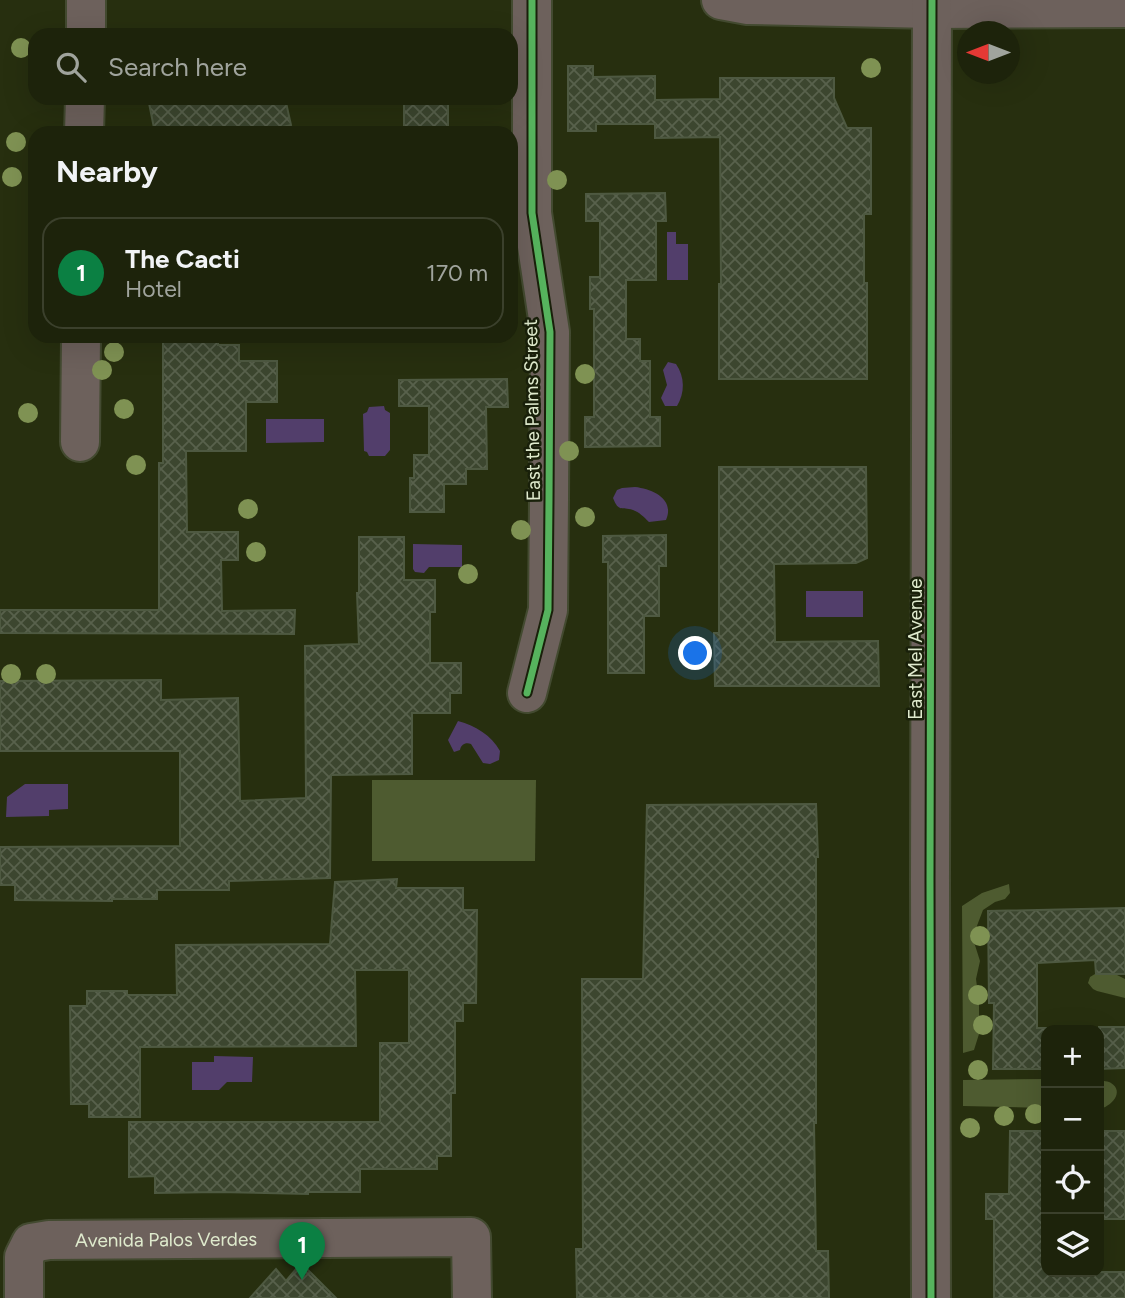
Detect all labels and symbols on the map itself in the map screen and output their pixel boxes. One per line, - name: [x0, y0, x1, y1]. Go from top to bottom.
- north arrow: [957, 21, 1020, 84]
- street label: East the Palms Street: [519, 319, 545, 501]
- street label: East Mel Avenue: [904, 578, 927, 720]
- your location: [678, 636, 712, 670]
- pin: 1: [279, 1222, 325, 1280]
- street label: Avenida Palos Verdes: [75, 1227, 257, 1251]

